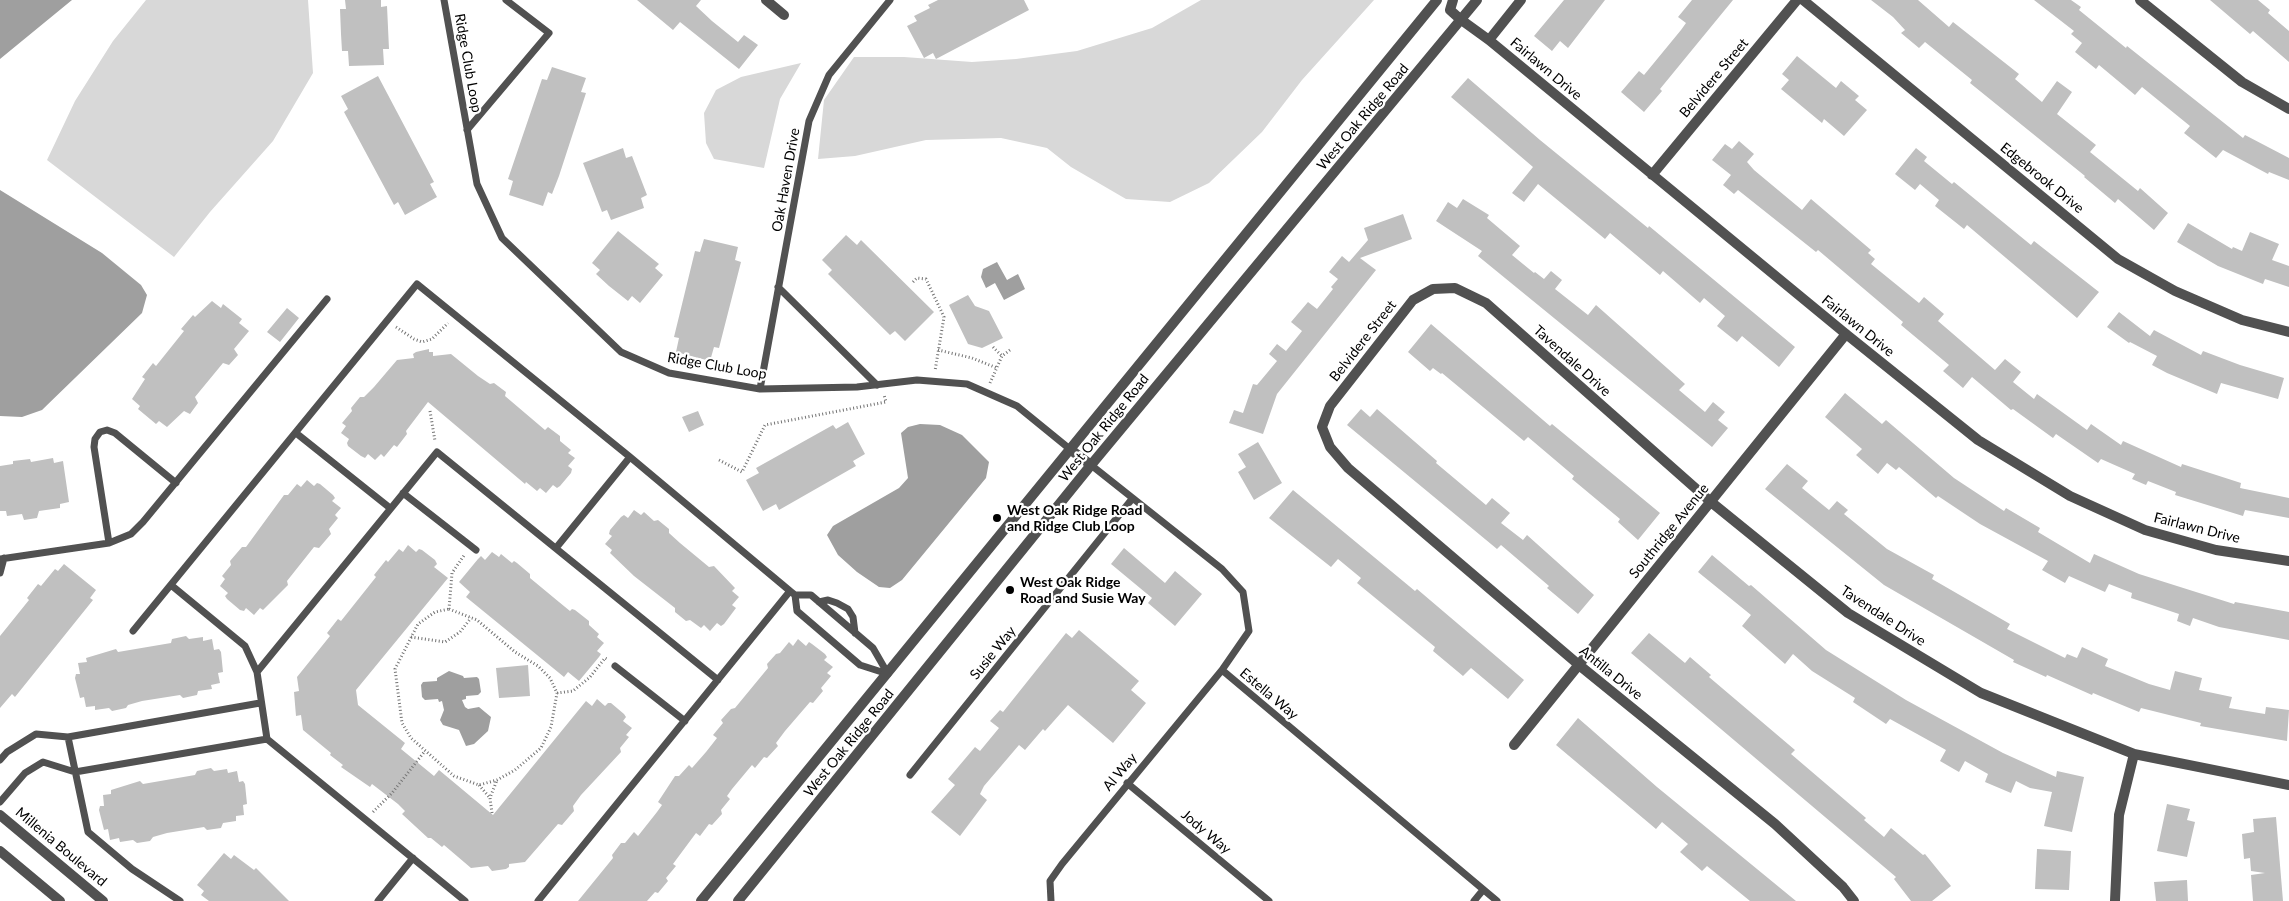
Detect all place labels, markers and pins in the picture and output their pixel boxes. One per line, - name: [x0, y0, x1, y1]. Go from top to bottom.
- place label: West Oak Ridge Road and Ridge Club Loop: [1007, 502, 1142, 534]
- marker: West Oak Ridge Road and Ridge Club Loop: [991, 512, 1003, 524]
- place label: West Oak Ridge Road and Susie Way: [1020, 574, 1146, 606]
- marker: West Oak Ridge Road and Susie Way: [1004, 584, 1016, 596]

